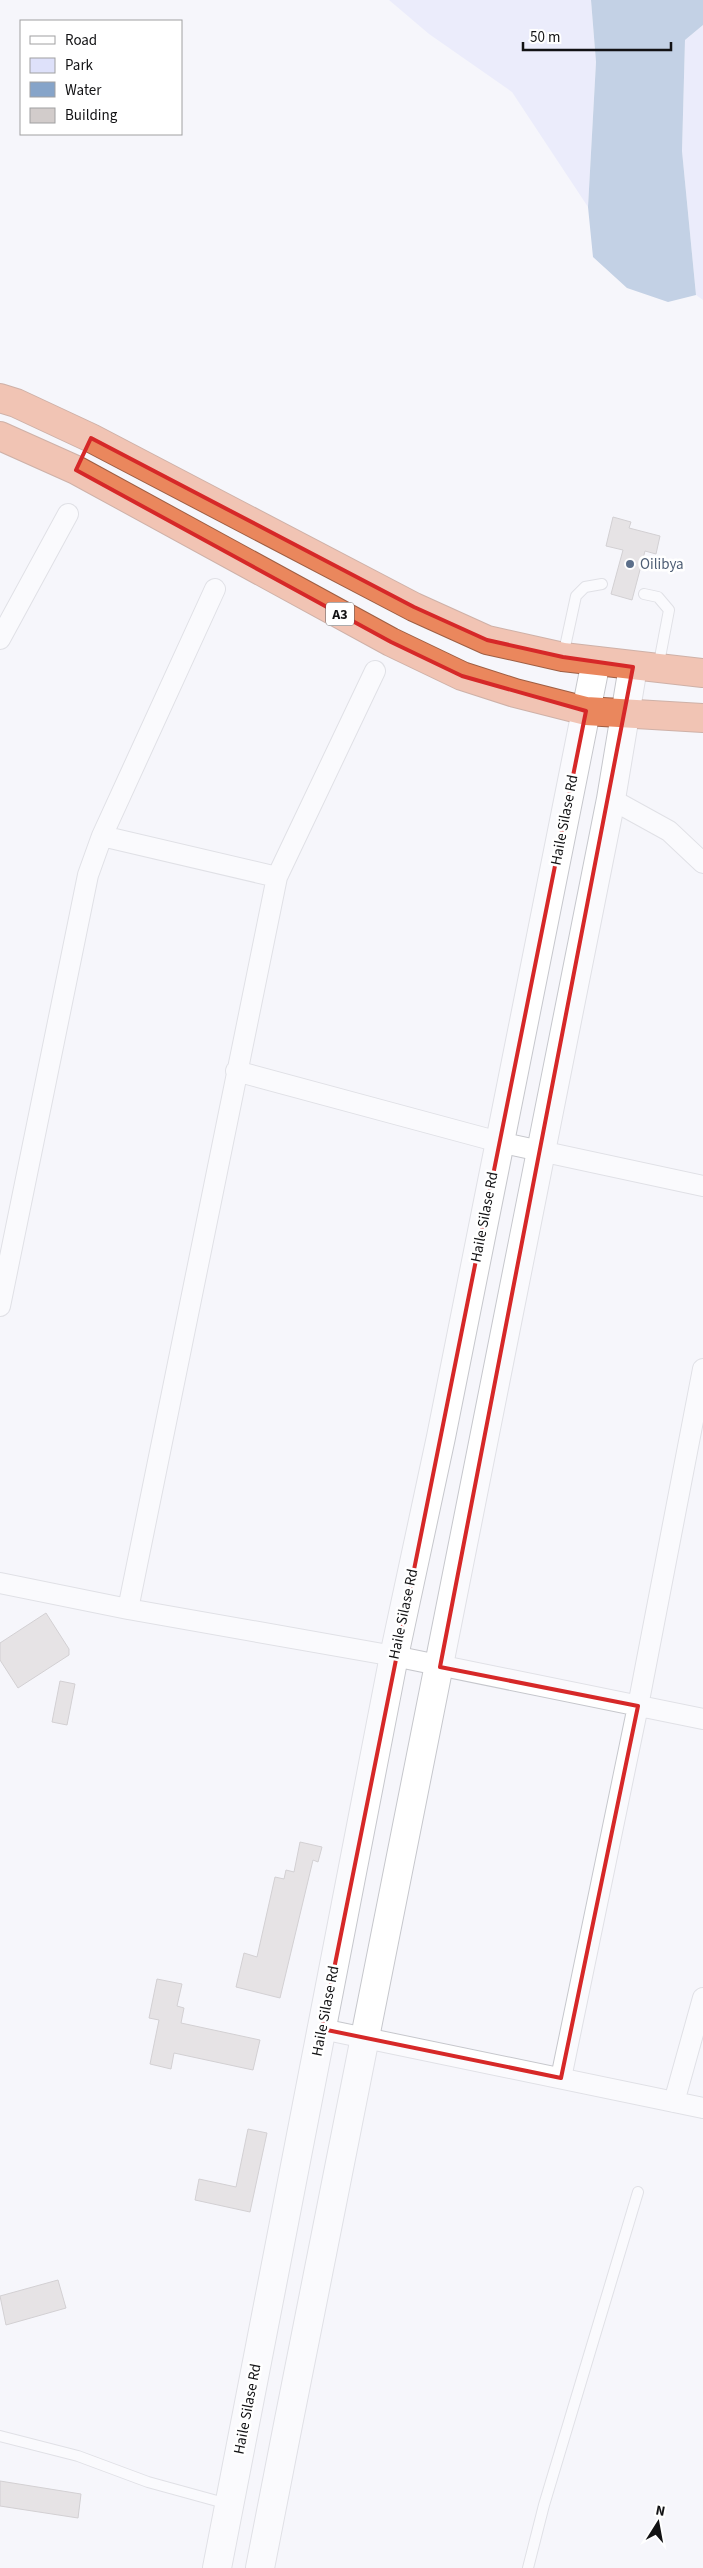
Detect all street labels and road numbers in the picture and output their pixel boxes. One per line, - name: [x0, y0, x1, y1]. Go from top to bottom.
- road number: A3: [326, 602, 354, 626]
- street label: Haile Silase Rd: [545, 773, 584, 867]
- street label: Haile Silase Rd: [465, 1170, 504, 1264]
- street label: Haile Silase Rd: [384, 1567, 423, 1661]
- street label: Haile Silase Rd: [306, 1964, 345, 2058]
- street label: Haile Silase Rd: [228, 2362, 267, 2456]

